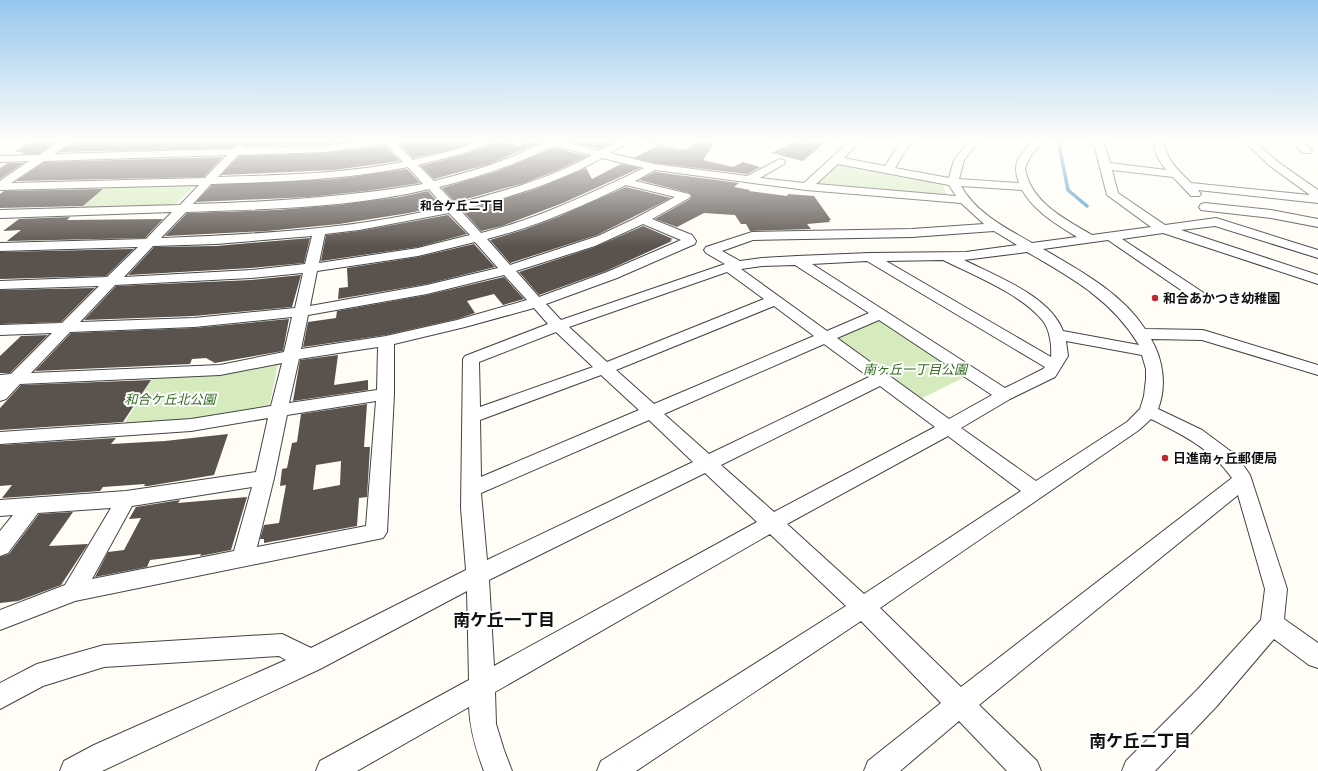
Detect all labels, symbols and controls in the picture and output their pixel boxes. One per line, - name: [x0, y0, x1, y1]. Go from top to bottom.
- district label: 和合ケ丘二丁目: [420, 198, 504, 213]
- place label: 和合あかつき幼稚園: [1163, 290, 1280, 307]
- marker: 和合あかつき幼稚園: [1150, 293, 1160, 303]
- park label: 南ヶ丘一丁目公園: [863, 361, 969, 378]
- park label: 和合ケ丘北公園: [124, 391, 217, 408]
- place label: 日進南ヶ丘郵便局: [1173, 450, 1277, 467]
- marker: 日進南ヶ丘郵便局: [1160, 453, 1170, 463]
- district label: 南ケ丘一丁目: [453, 609, 555, 631]
- district label: 南ケ丘二丁目: [1089, 730, 1191, 752]

